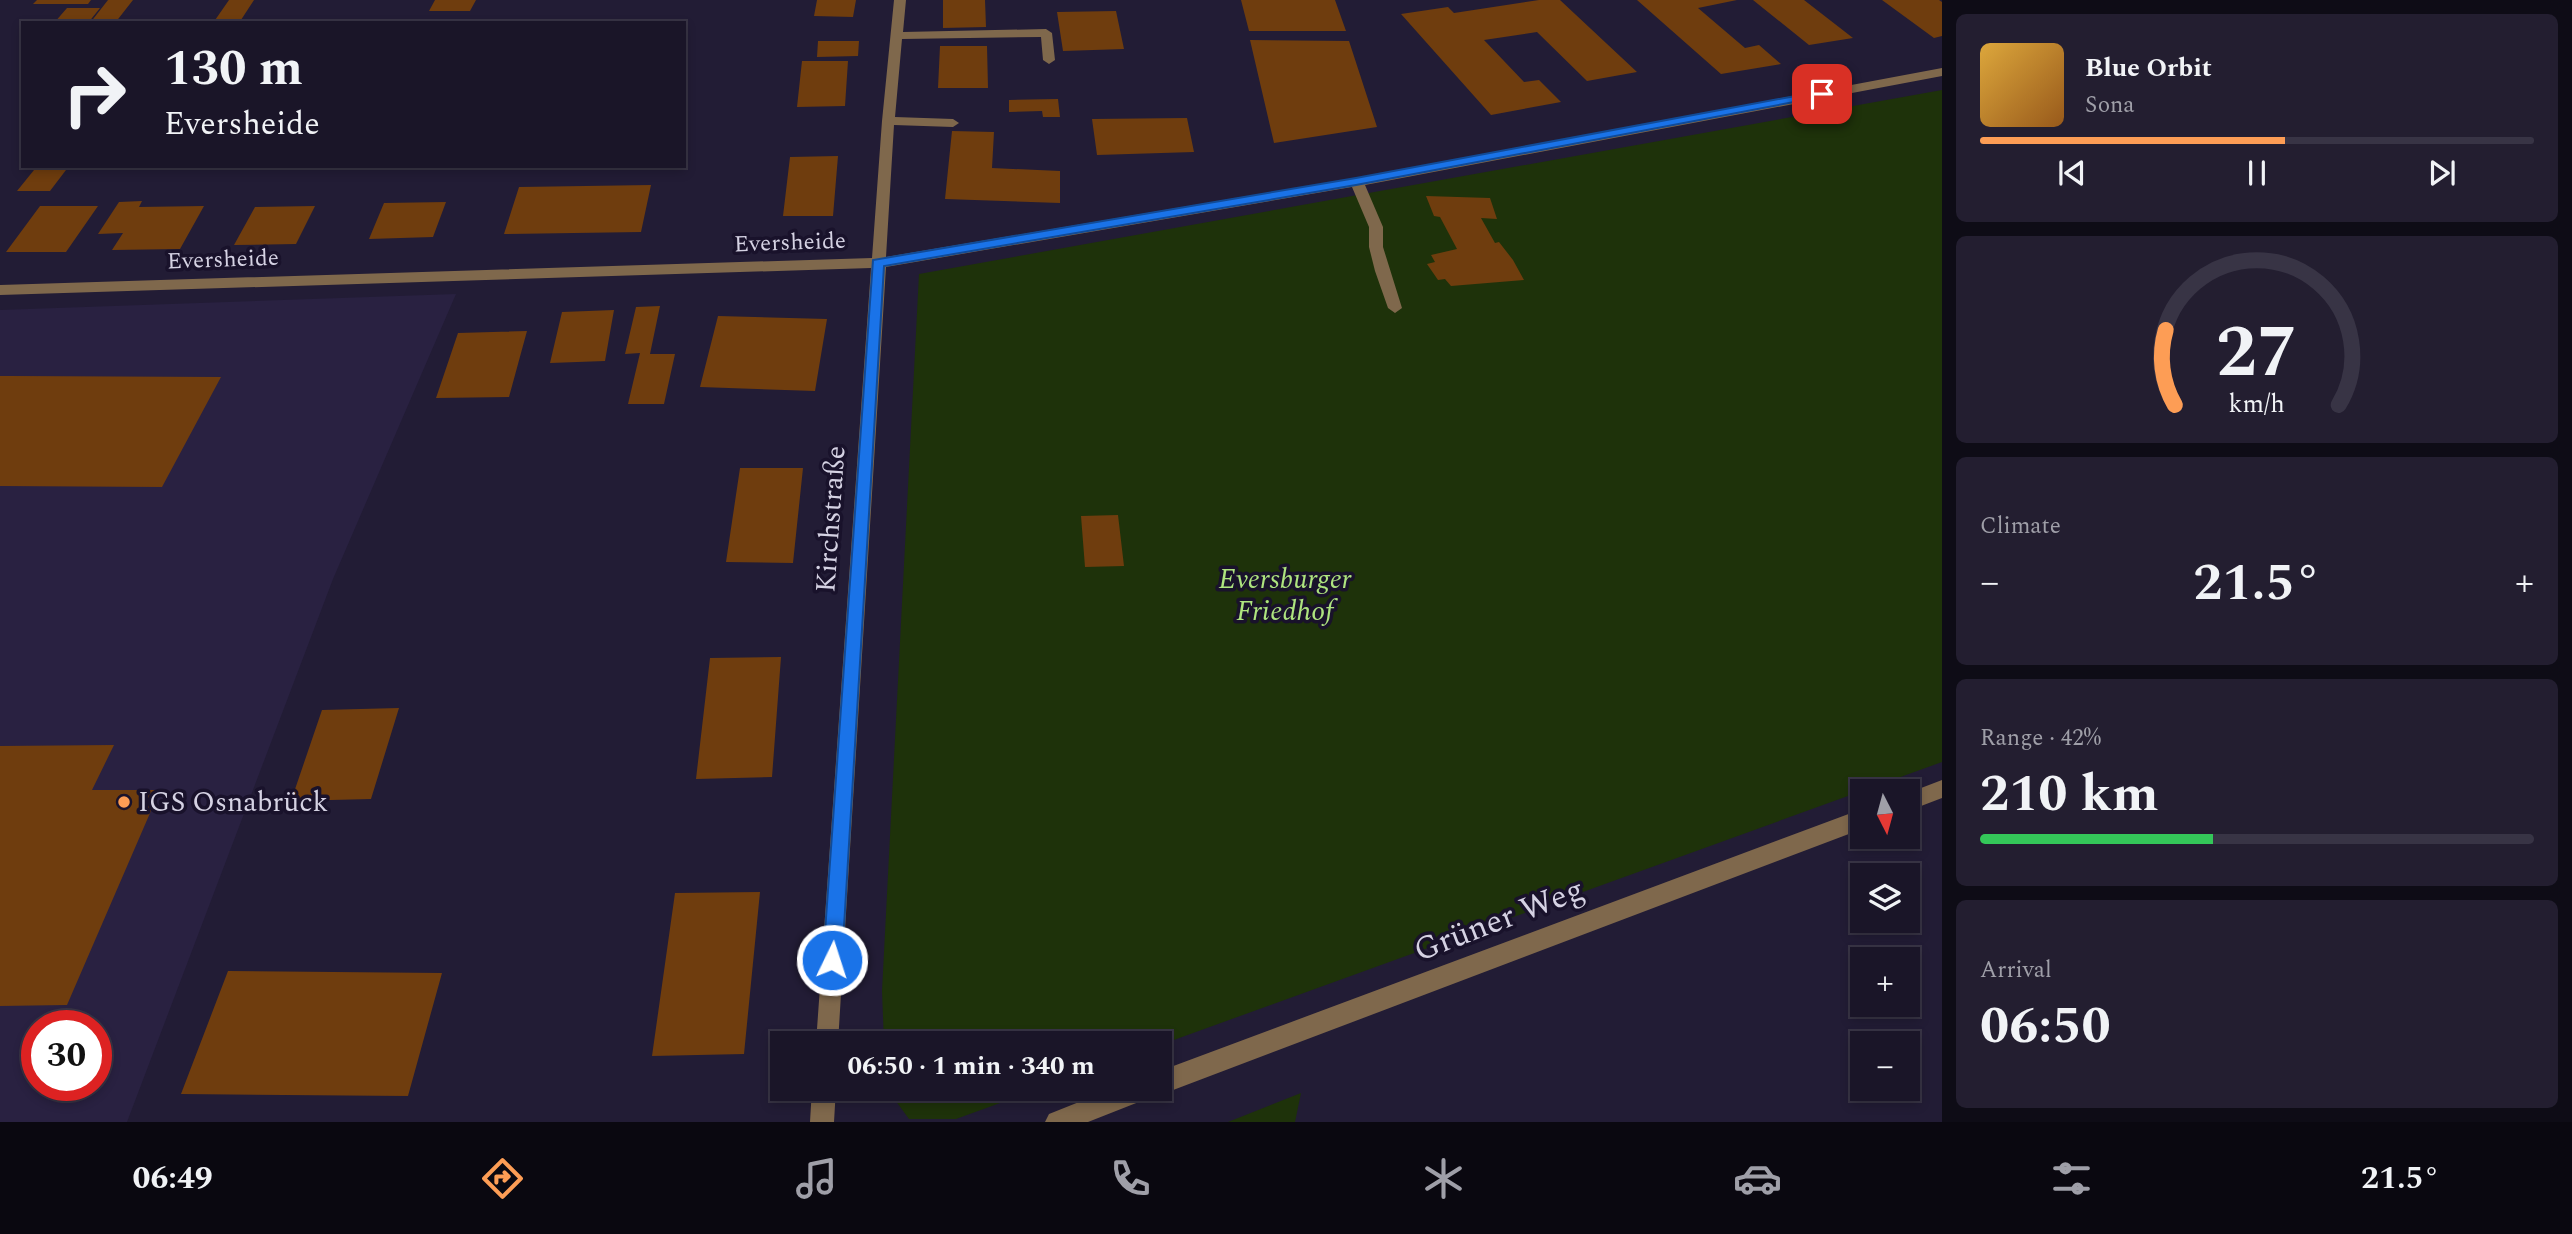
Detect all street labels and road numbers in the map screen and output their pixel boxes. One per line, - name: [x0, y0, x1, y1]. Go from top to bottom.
- street label: Eversheide: [733, 224, 847, 262]
- street label: Eversheide: [166, 241, 280, 279]
- street label: Kirchstraße: [804, 444, 858, 594]
- street label: Grüner Weg: [1406, 865, 1592, 975]

